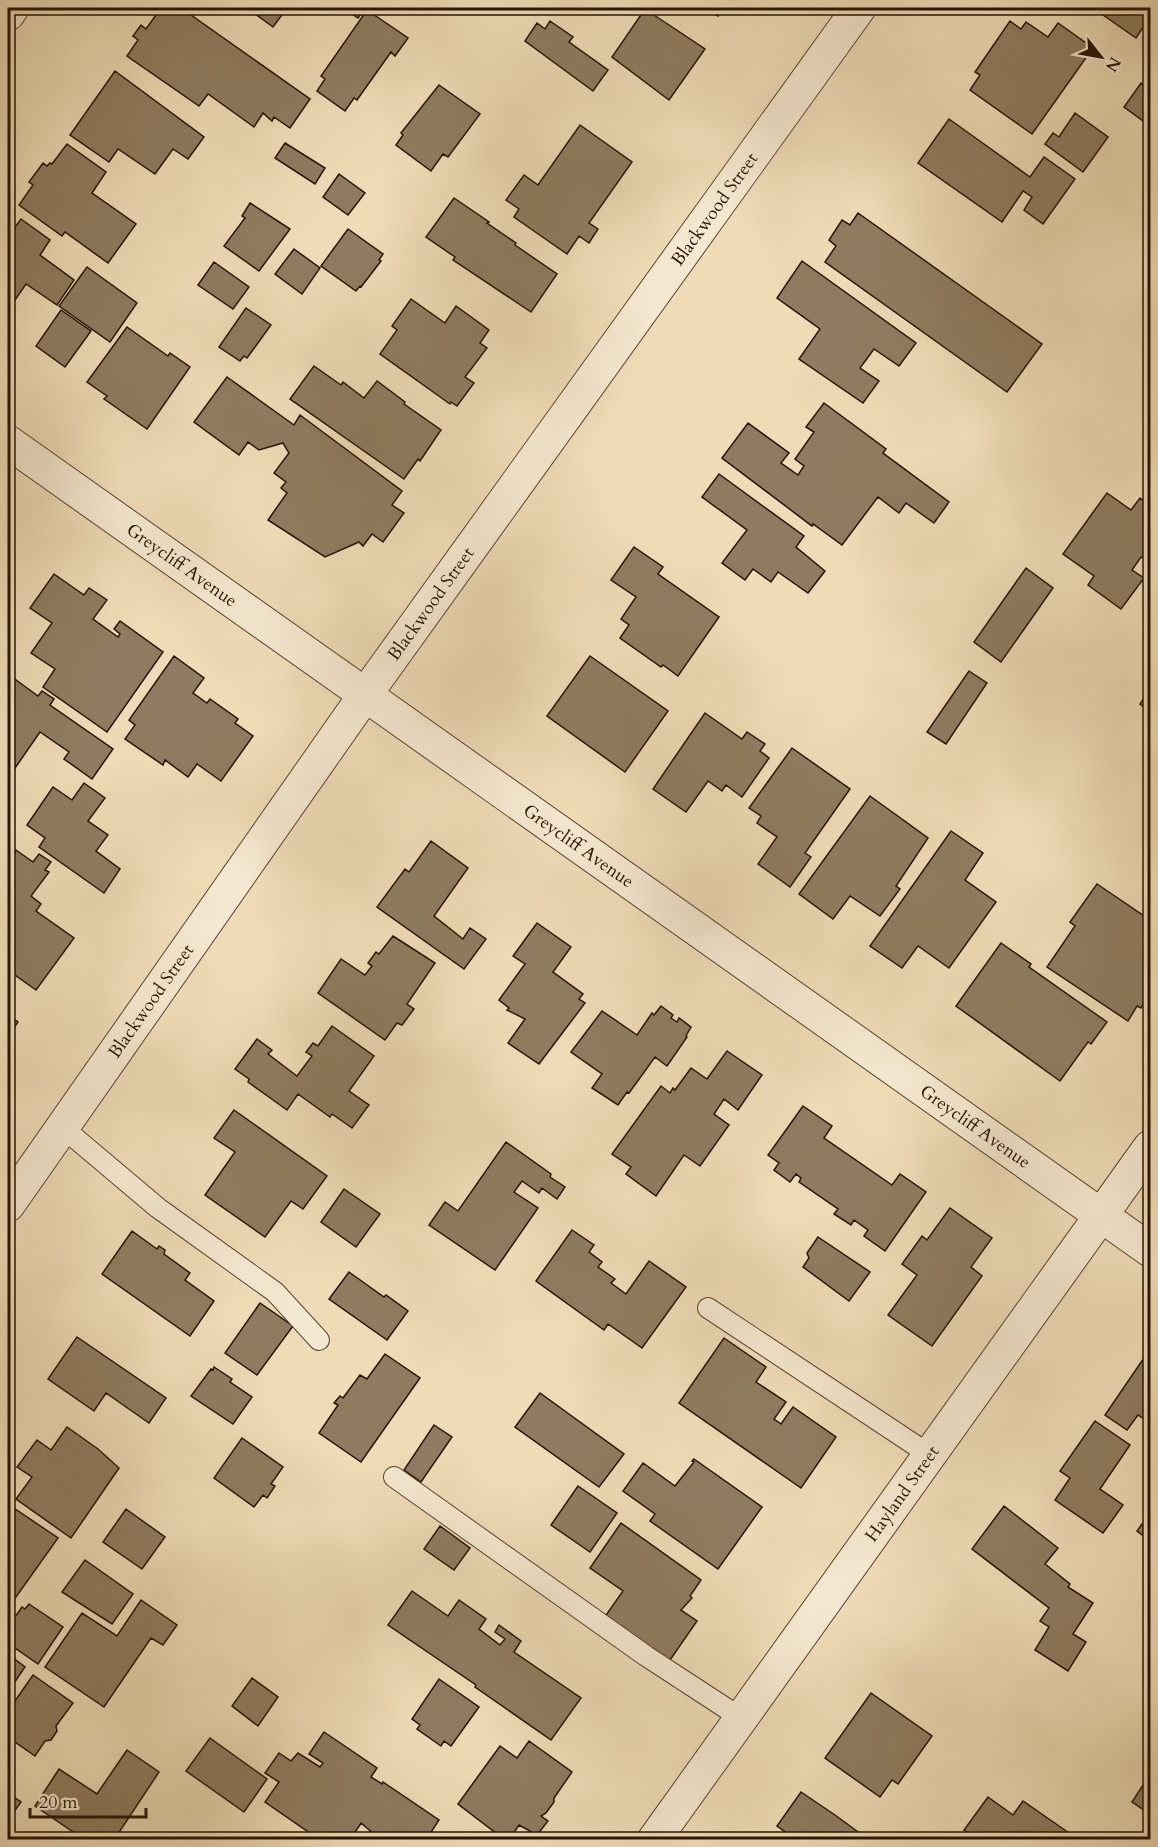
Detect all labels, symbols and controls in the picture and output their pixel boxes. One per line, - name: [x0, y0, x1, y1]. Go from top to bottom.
- north arrow: [1071, 27, 1131, 87]
- text: N: [1100, 53, 1126, 76]
- street label: Blackwood Street: [665, 147, 764, 271]
- street label: Greycliff Avenue: [121, 518, 242, 613]
- street label: Blackwood Street: [382, 542, 481, 666]
- street label: Greycliff Avenue: [518, 798, 639, 894]
- street label: Blackwood Street: [102, 939, 200, 1063]
- street label: Greycliff Avenue: [915, 1079, 1036, 1175]
- street label: Hayland Street: [859, 1441, 946, 1547]
- scale bar: [30, 1781, 146, 1819]
- text: 20 m: [39, 1790, 78, 1815]

